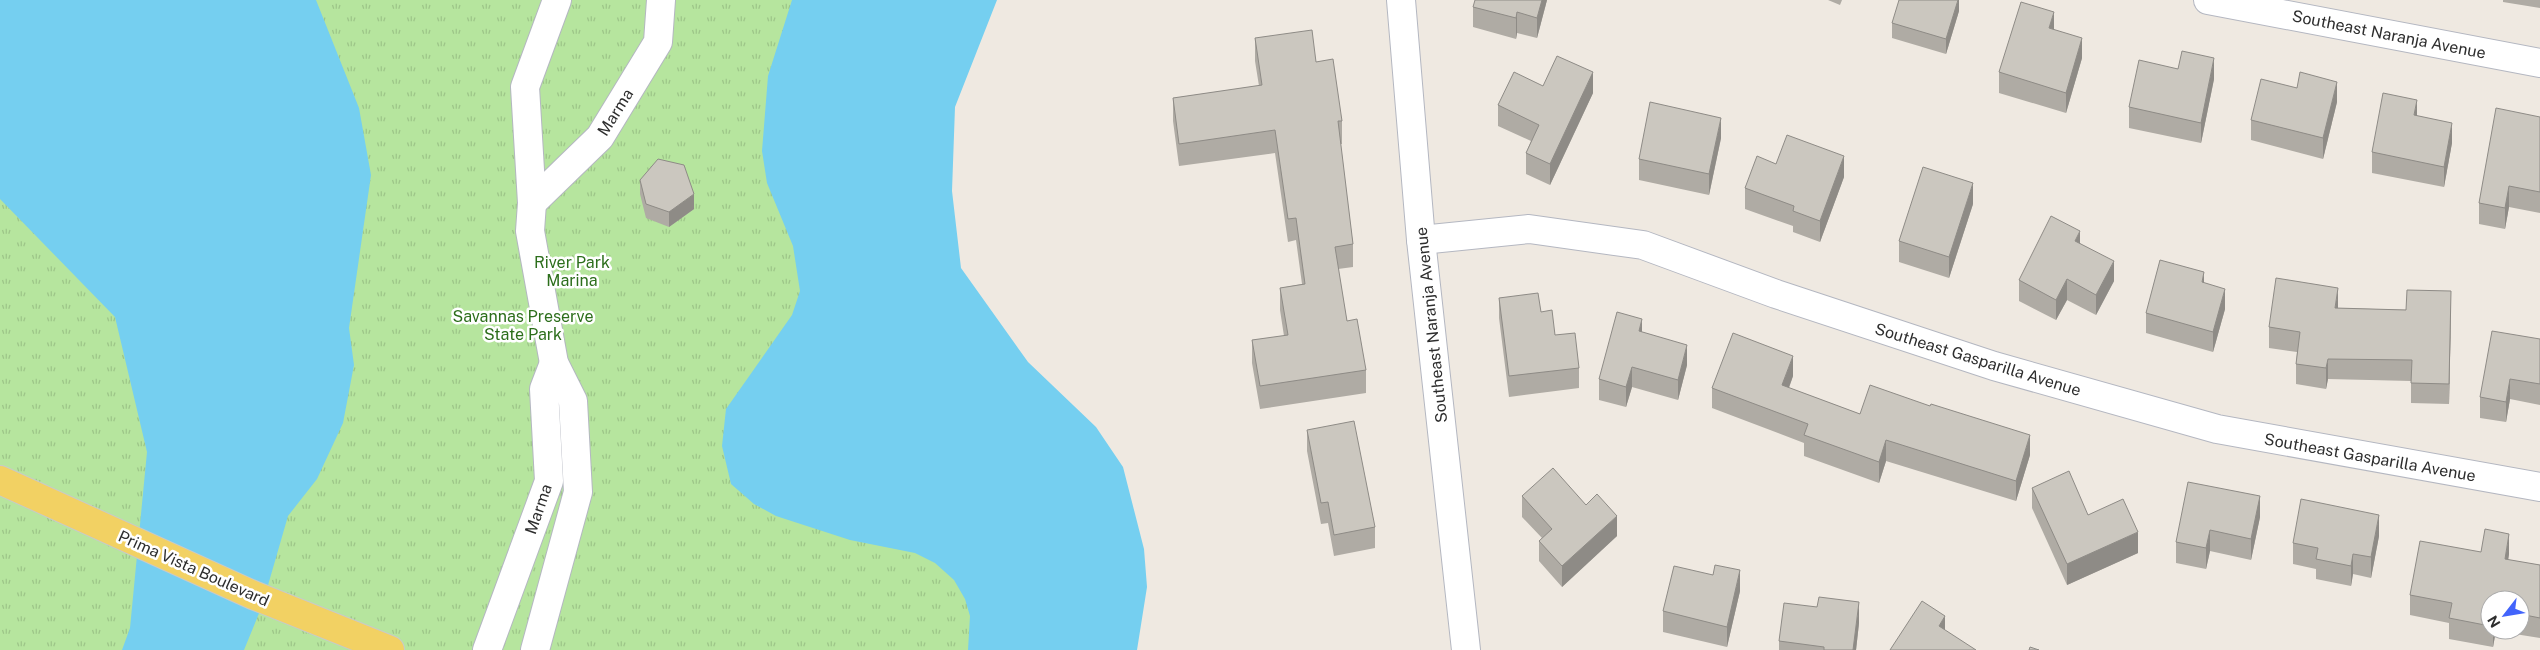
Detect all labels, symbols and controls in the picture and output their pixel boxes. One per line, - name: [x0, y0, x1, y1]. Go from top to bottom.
- street label: Southeast Naranja Avenue: [2290, 6, 2487, 63]
- street label: Marma: [594, 85, 637, 139]
- street label: Southeast Naranja Avenue: [1412, 226, 1451, 424]
- park label: River Park Marina: [534, 253, 610, 290]
- park label: Savannas Preserve State Park: [452, 307, 594, 344]
- street label: Southeast Gasparilla Avenue: [1873, 319, 2083, 400]
- street label: Southeast Gasparilla Avenue: [2263, 430, 2477, 485]
- street label: Marma: [521, 482, 556, 537]
- street label: Prima Vista Boulevard: [115, 527, 272, 610]
- north arrow: [2480, 590, 2530, 640]
- text: N: [2484, 613, 2504, 631]

